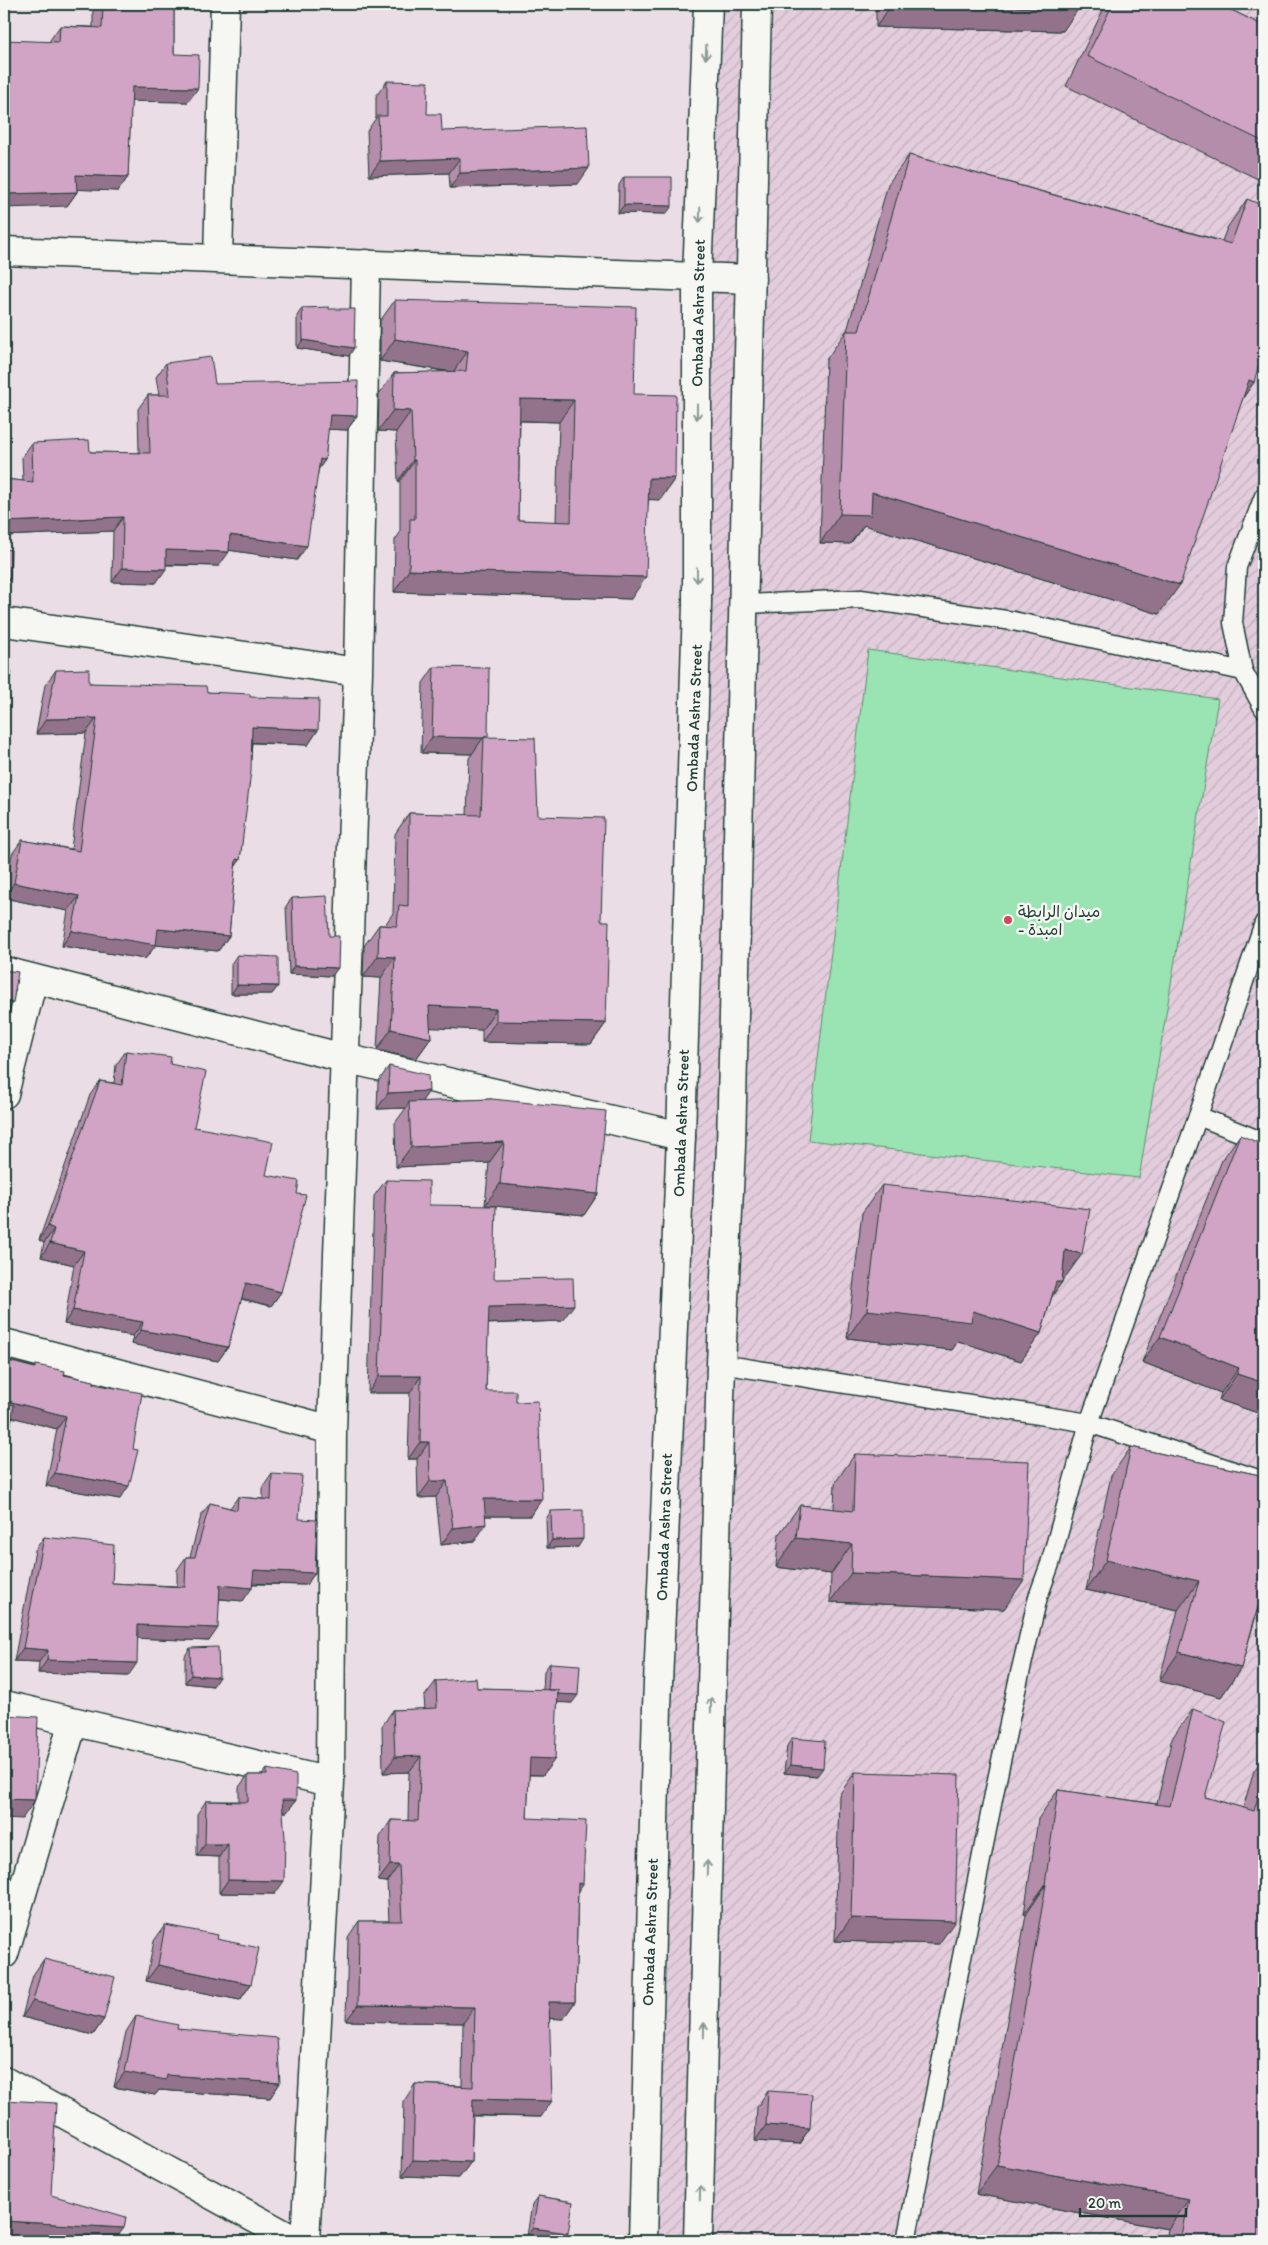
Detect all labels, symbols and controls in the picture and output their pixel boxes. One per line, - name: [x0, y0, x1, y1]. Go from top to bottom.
- one-way arrow: [701, 44, 710, 60]
- one-way arrow: [695, 207, 704, 223]
- street label: Ombada Ashra Street: [687, 239, 709, 387]
- one-way arrow: [692, 404, 702, 420]
- one-way arrow: [692, 566, 702, 583]
- street label: Ombada Ashra Street: [682, 644, 706, 792]
- place label: ميدان الرابطة - امبدة: [1018, 902, 1100, 939]
- marker: ميدان الرابطة - امبدة: [1002, 914, 1014, 926]
- street label: Ombada Ashra Street: [669, 1049, 693, 1197]
- street label: Ombada Ashra Street: [652, 1453, 676, 1601]
- one-way arrow: [707, 1697, 716, 1713]
- street label: Ombada Ashra Street: [638, 1858, 662, 2006]
- one-way arrow: [703, 1860, 712, 1876]
- one-way arrow: [699, 2022, 708, 2038]
- one-way arrow: [695, 2185, 704, 2201]
- scale bar: [1080, 2185, 1187, 2217]
- text: 20 m: [1088, 2194, 1122, 2212]

